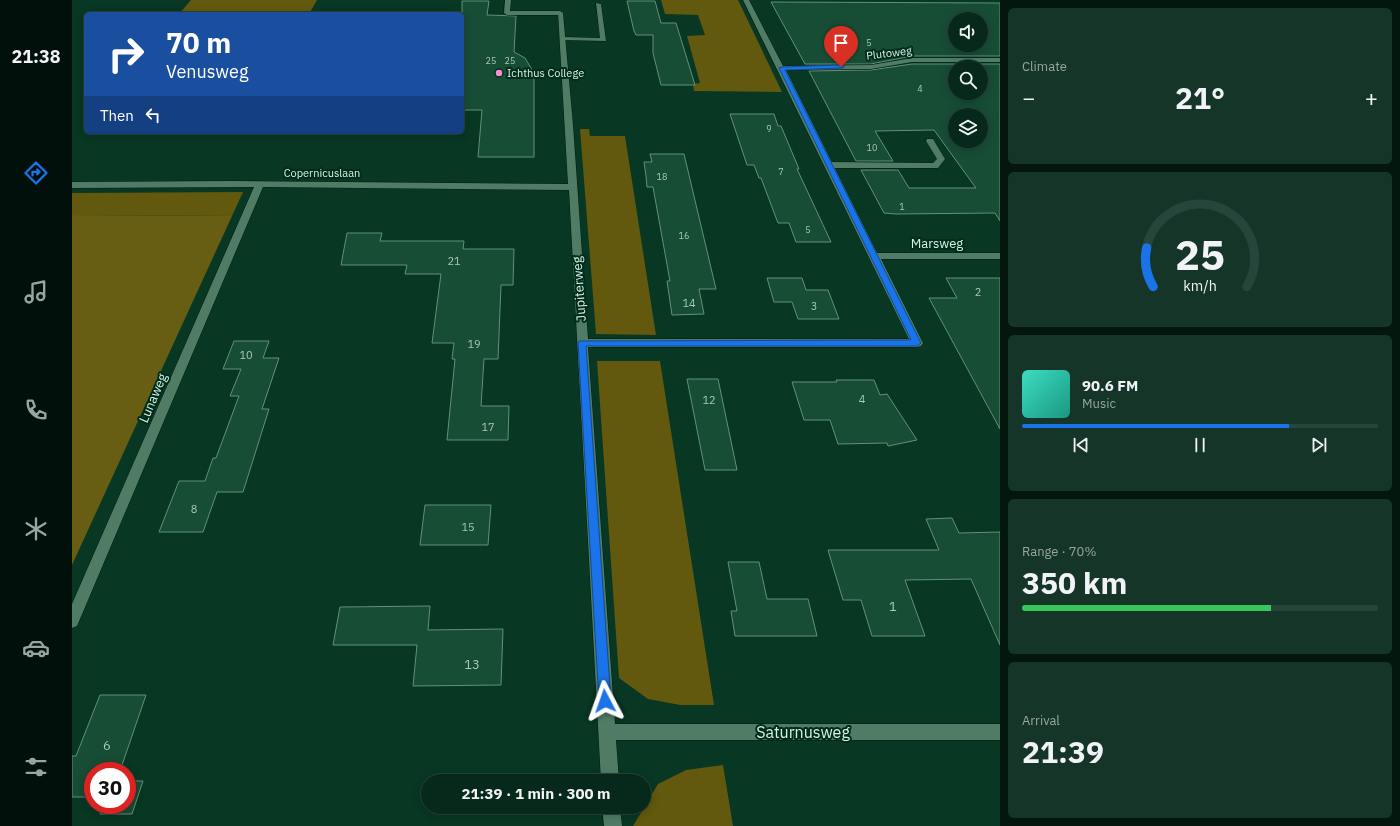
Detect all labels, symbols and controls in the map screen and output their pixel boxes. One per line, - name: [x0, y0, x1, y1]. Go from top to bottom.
- map controls: [948, 12, 988, 148]
- button: sound: [948, 12, 988, 52]
- text: 70 m: [166, 24, 231, 61]
- pin: [824, 26, 858, 67]
- icon: right: [100, 28, 152, 80]
- icon: arrive: [830, 32, 852, 54]
- house number: 5: [866, 37, 872, 48]
- street label: Plutoweg: [865, 43, 913, 63]
- text: 21:38: [11, 45, 61, 68]
- house number: 25: [486, 55, 496, 66]
- house number: 25: [505, 55, 515, 66]
- text: Climate: [1022, 58, 1067, 75]
- text: Venusweg: [166, 60, 248, 83]
- button: search: [948, 60, 988, 100]
- place label: Ichthus College: [507, 66, 584, 80]
- marker: Ichthus College: [494, 68, 504, 78]
- text: 21°: [1175, 78, 1225, 117]
- house number: 4: [917, 83, 923, 94]
- text: −: [1022, 83, 1035, 112]
- text: +: [1365, 83, 1378, 112]
- icon: left: [142, 104, 164, 126]
- text: Then: [100, 106, 134, 125]
- button: layers: [948, 108, 988, 148]
- house number: 9: [766, 123, 772, 134]
- house number: 10: [867, 142, 877, 153]
- icon: directions: [22, 159, 50, 187]
- street label: Copernicuslaan: [284, 166, 360, 180]
- house number: 7: [778, 166, 784, 177]
- house number: 18: [657, 171, 667, 182]
- house number: 1: [899, 201, 905, 212]
- house number: 5: [805, 224, 811, 235]
- text: 25: [1175, 227, 1225, 281]
- house number: 16: [679, 230, 689, 241]
- street label: Marsweg: [911, 235, 963, 252]
- house number: 21: [447, 254, 461, 268]
- street label: Jupiterweg: [568, 256, 590, 322]
- text: km/h: [1183, 276, 1217, 295]
- icon: music: [22, 278, 50, 306]
- house number: 2: [975, 285, 981, 299]
- house number: 14: [682, 296, 696, 310]
- house number: 3: [811, 299, 817, 313]
- house number: 19: [467, 337, 481, 351]
- house number: 10: [239, 348, 253, 362]
- street label: Lunaweg: [135, 371, 171, 425]
- text: 90.6 FM: [1082, 376, 1138, 395]
- house number: 4: [859, 392, 866, 406]
- house number: 12: [702, 393, 716, 407]
- text: Music: [1082, 395, 1116, 412]
- icon: phone: [22, 396, 50, 424]
- house number: 17: [481, 420, 495, 434]
- icon: previous: [1070, 434, 1092, 456]
- icon: pause: [1189, 434, 1211, 456]
- icon: next: [1308, 434, 1330, 456]
- house number: 8: [191, 502, 197, 516]
- icon: climate: [22, 515, 50, 543]
- house number: 15: [461, 520, 475, 534]
- text: Range · 70%: [1022, 543, 1096, 560]
- text: 350 km: [1022, 563, 1127, 602]
- house number: 1: [889, 598, 897, 615]
- icon: car: [22, 634, 50, 662]
- house number: 13: [464, 656, 480, 673]
- position arrow: [584, 680, 626, 722]
- text: Arrival: [1022, 712, 1060, 729]
- street label: Saturnusweg: [756, 722, 850, 742]
- text: 21:39: [1022, 732, 1104, 771]
- house number: 6: [103, 737, 111, 754]
- icon: filters: [22, 753, 50, 781]
- speed limit sign: 30: [84, 762, 136, 814]
- text: 21:39 · 1 min · 300 m: [462, 784, 610, 803]

